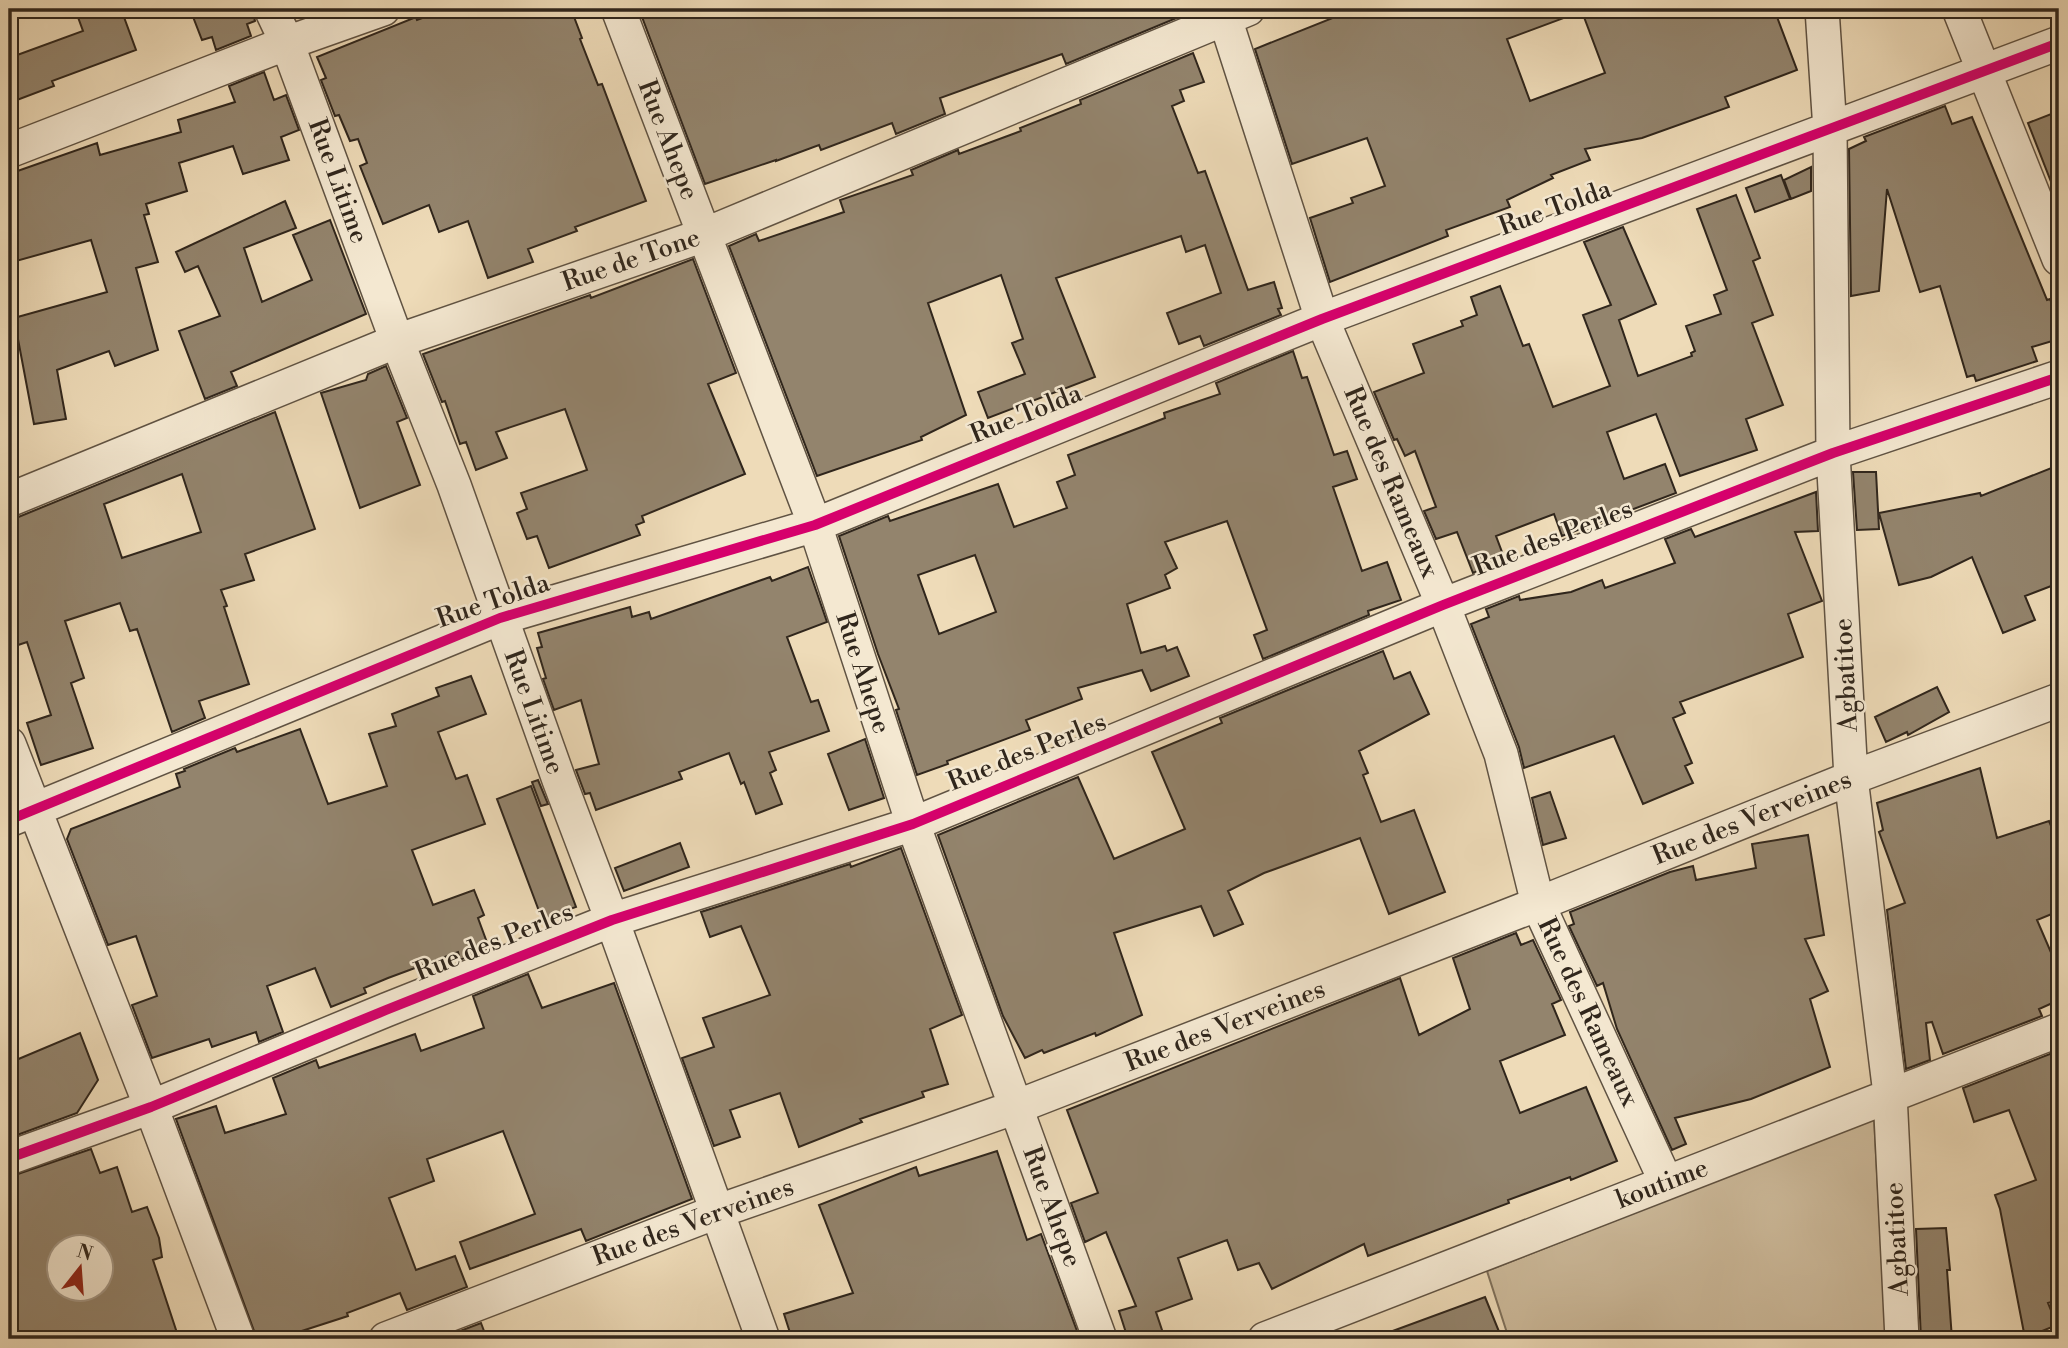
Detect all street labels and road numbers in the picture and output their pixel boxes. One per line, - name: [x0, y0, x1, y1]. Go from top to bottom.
- street label: Rue Ahepe: [631, 75, 705, 205]
- street label: Rue Litime: [301, 114, 375, 248]
- street label: Rue Tolda: [1494, 173, 1616, 243]
- street label: Rue de Tone: [558, 221, 704, 299]
- street label: Rue Tolda: [966, 377, 1087, 451]
- street label: Rue des Rameaux: [1336, 382, 1446, 583]
- street label: Rue des Perles: [1469, 493, 1637, 583]
- street label: Rue Tolda: [432, 566, 555, 635]
- street label: Rue Ahepe: [828, 608, 898, 738]
- street label: Agbatitoe: [1827, 617, 1865, 734]
- street label: Rue Litime: [497, 645, 571, 779]
- street label: Rue des Perles: [943, 706, 1111, 798]
- street label: Rue des Verveines: [1648, 763, 1856, 873]
- street label: Rue des Perles: [410, 896, 578, 988]
- street label: Rue des Rameaux: [1530, 912, 1646, 1112]
- street label: Rue des Verveines: [1120, 973, 1330, 1079]
- street label: Rue Ahepe: [1015, 1142, 1089, 1272]
- street label: koutime: [1611, 1152, 1713, 1216]
- street label: Rue des Verveines: [588, 1171, 798, 1273]
- street label: Agbatitoe: [1878, 1181, 1916, 1298]

